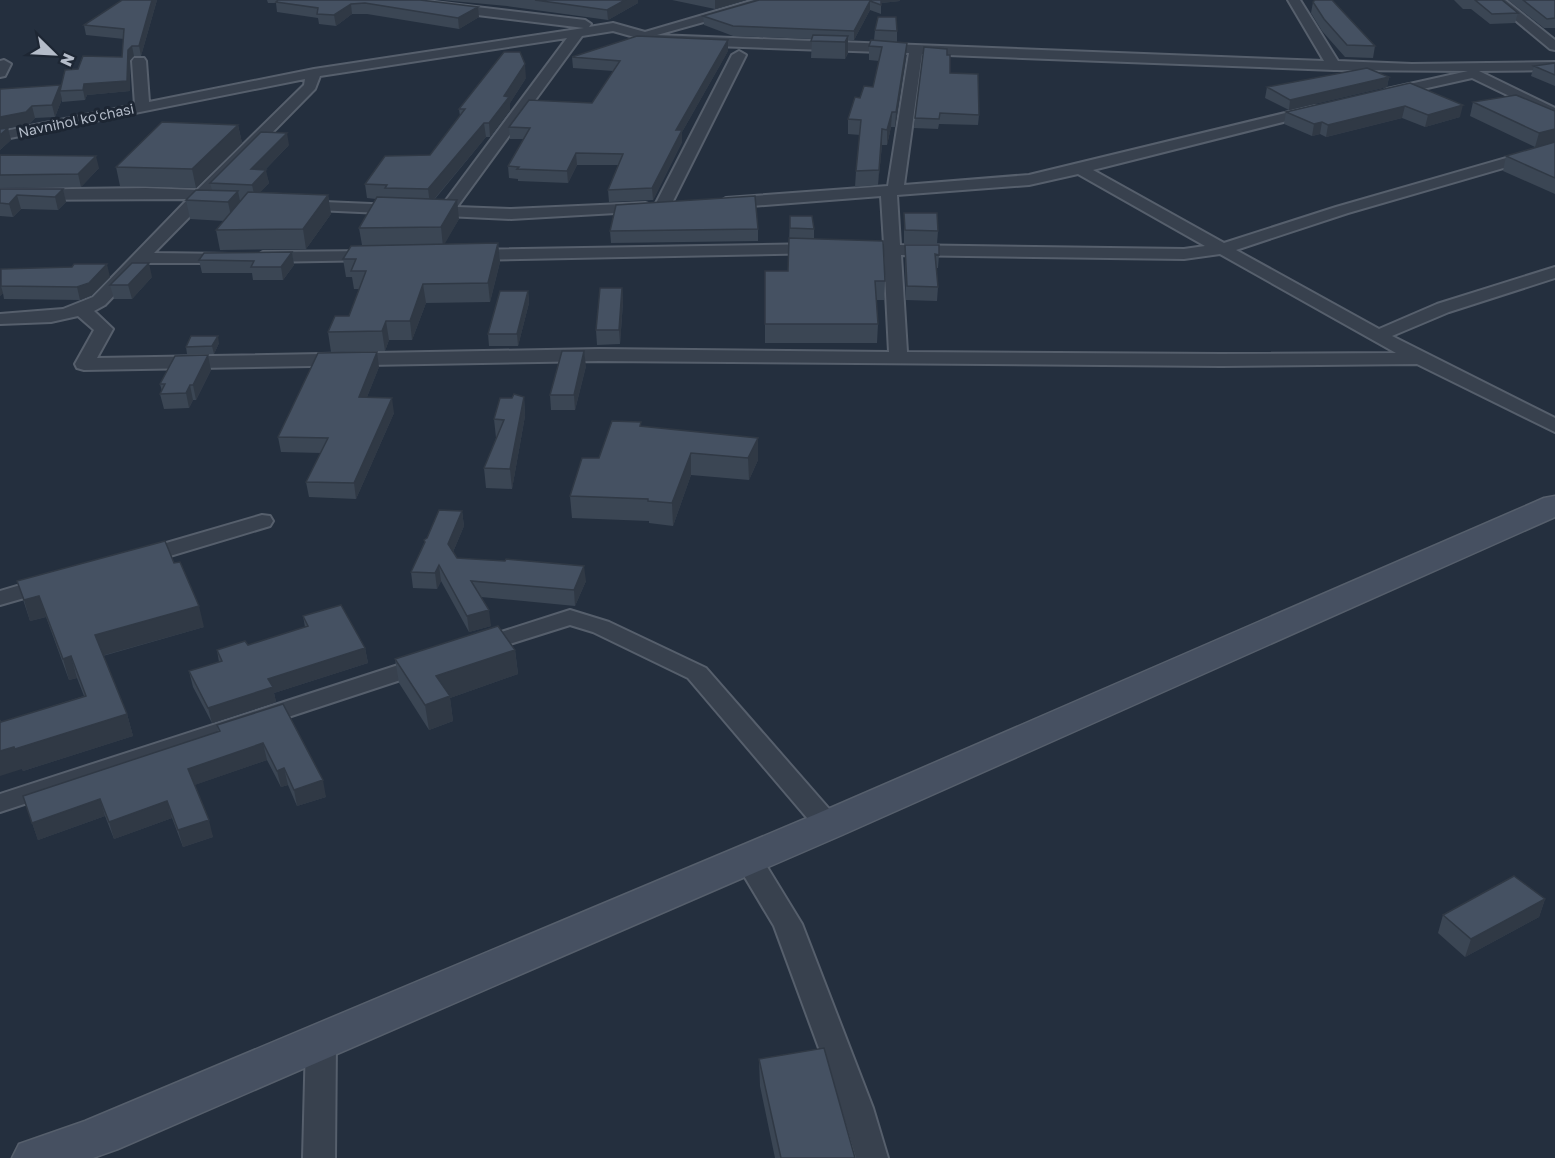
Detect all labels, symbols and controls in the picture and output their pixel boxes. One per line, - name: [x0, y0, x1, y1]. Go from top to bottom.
- north arrow: [24, 24, 84, 84]
- text: N: [56, 50, 79, 70]
- street label: Navnihol koʻchasi: [17, 99, 135, 141]

